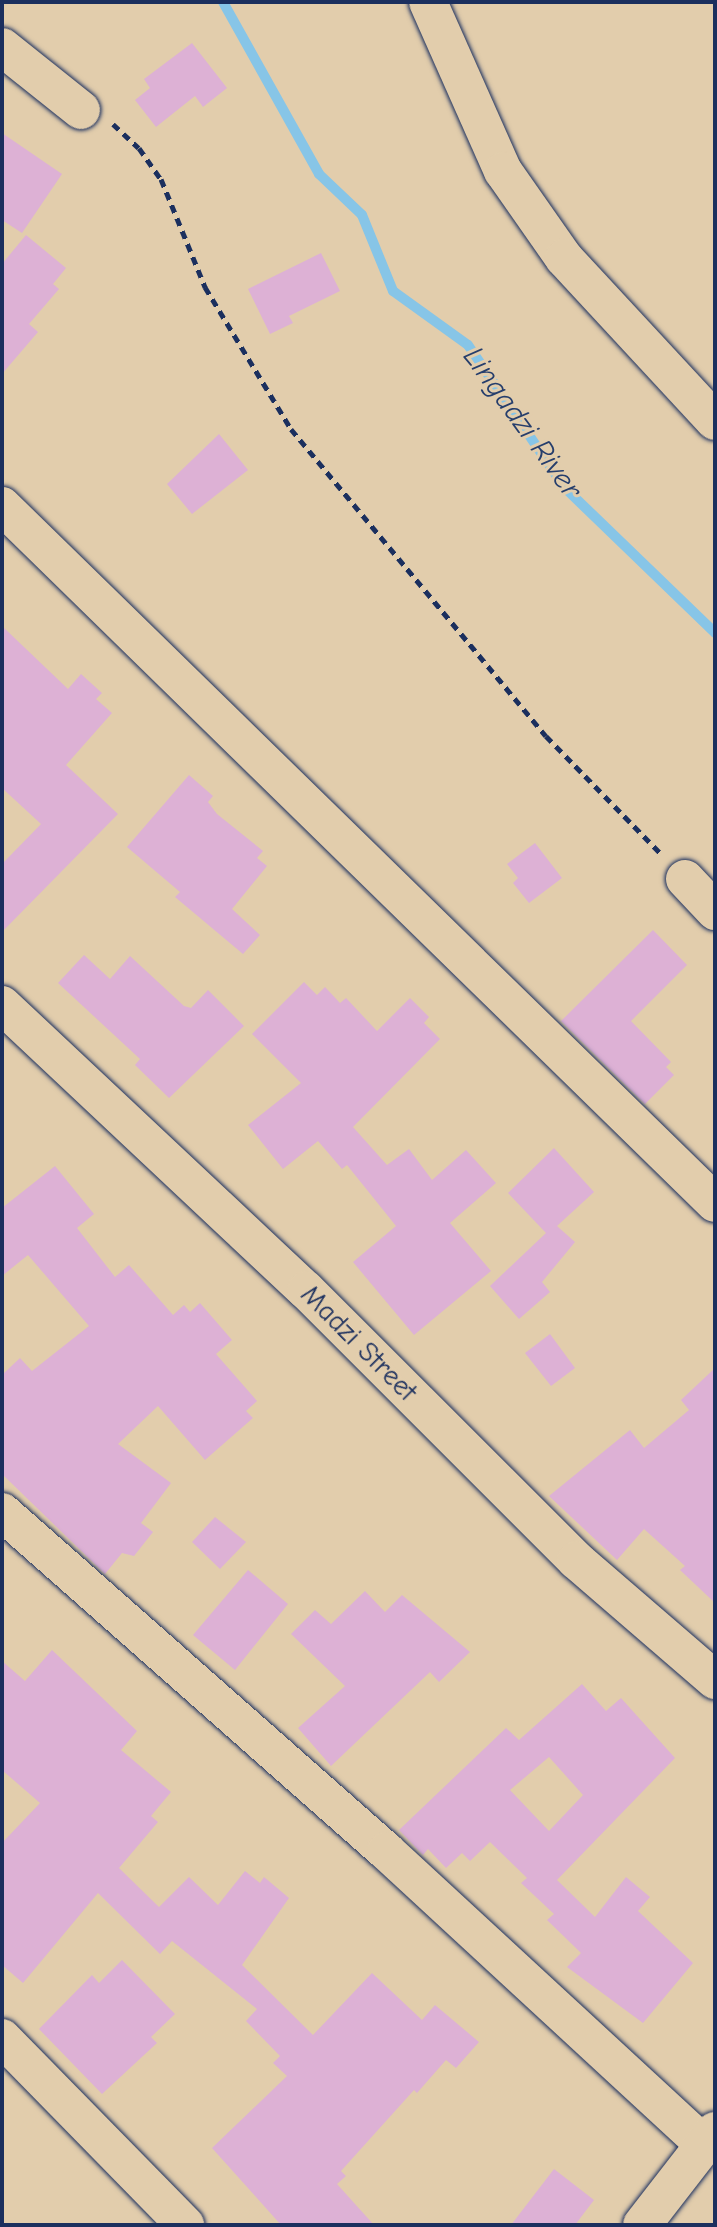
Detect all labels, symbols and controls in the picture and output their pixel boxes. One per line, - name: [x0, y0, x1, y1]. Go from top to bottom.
- water label: Lingadzi River: [455, 340, 589, 506]
- street label: Madzi Street: [294, 1278, 424, 1408]

